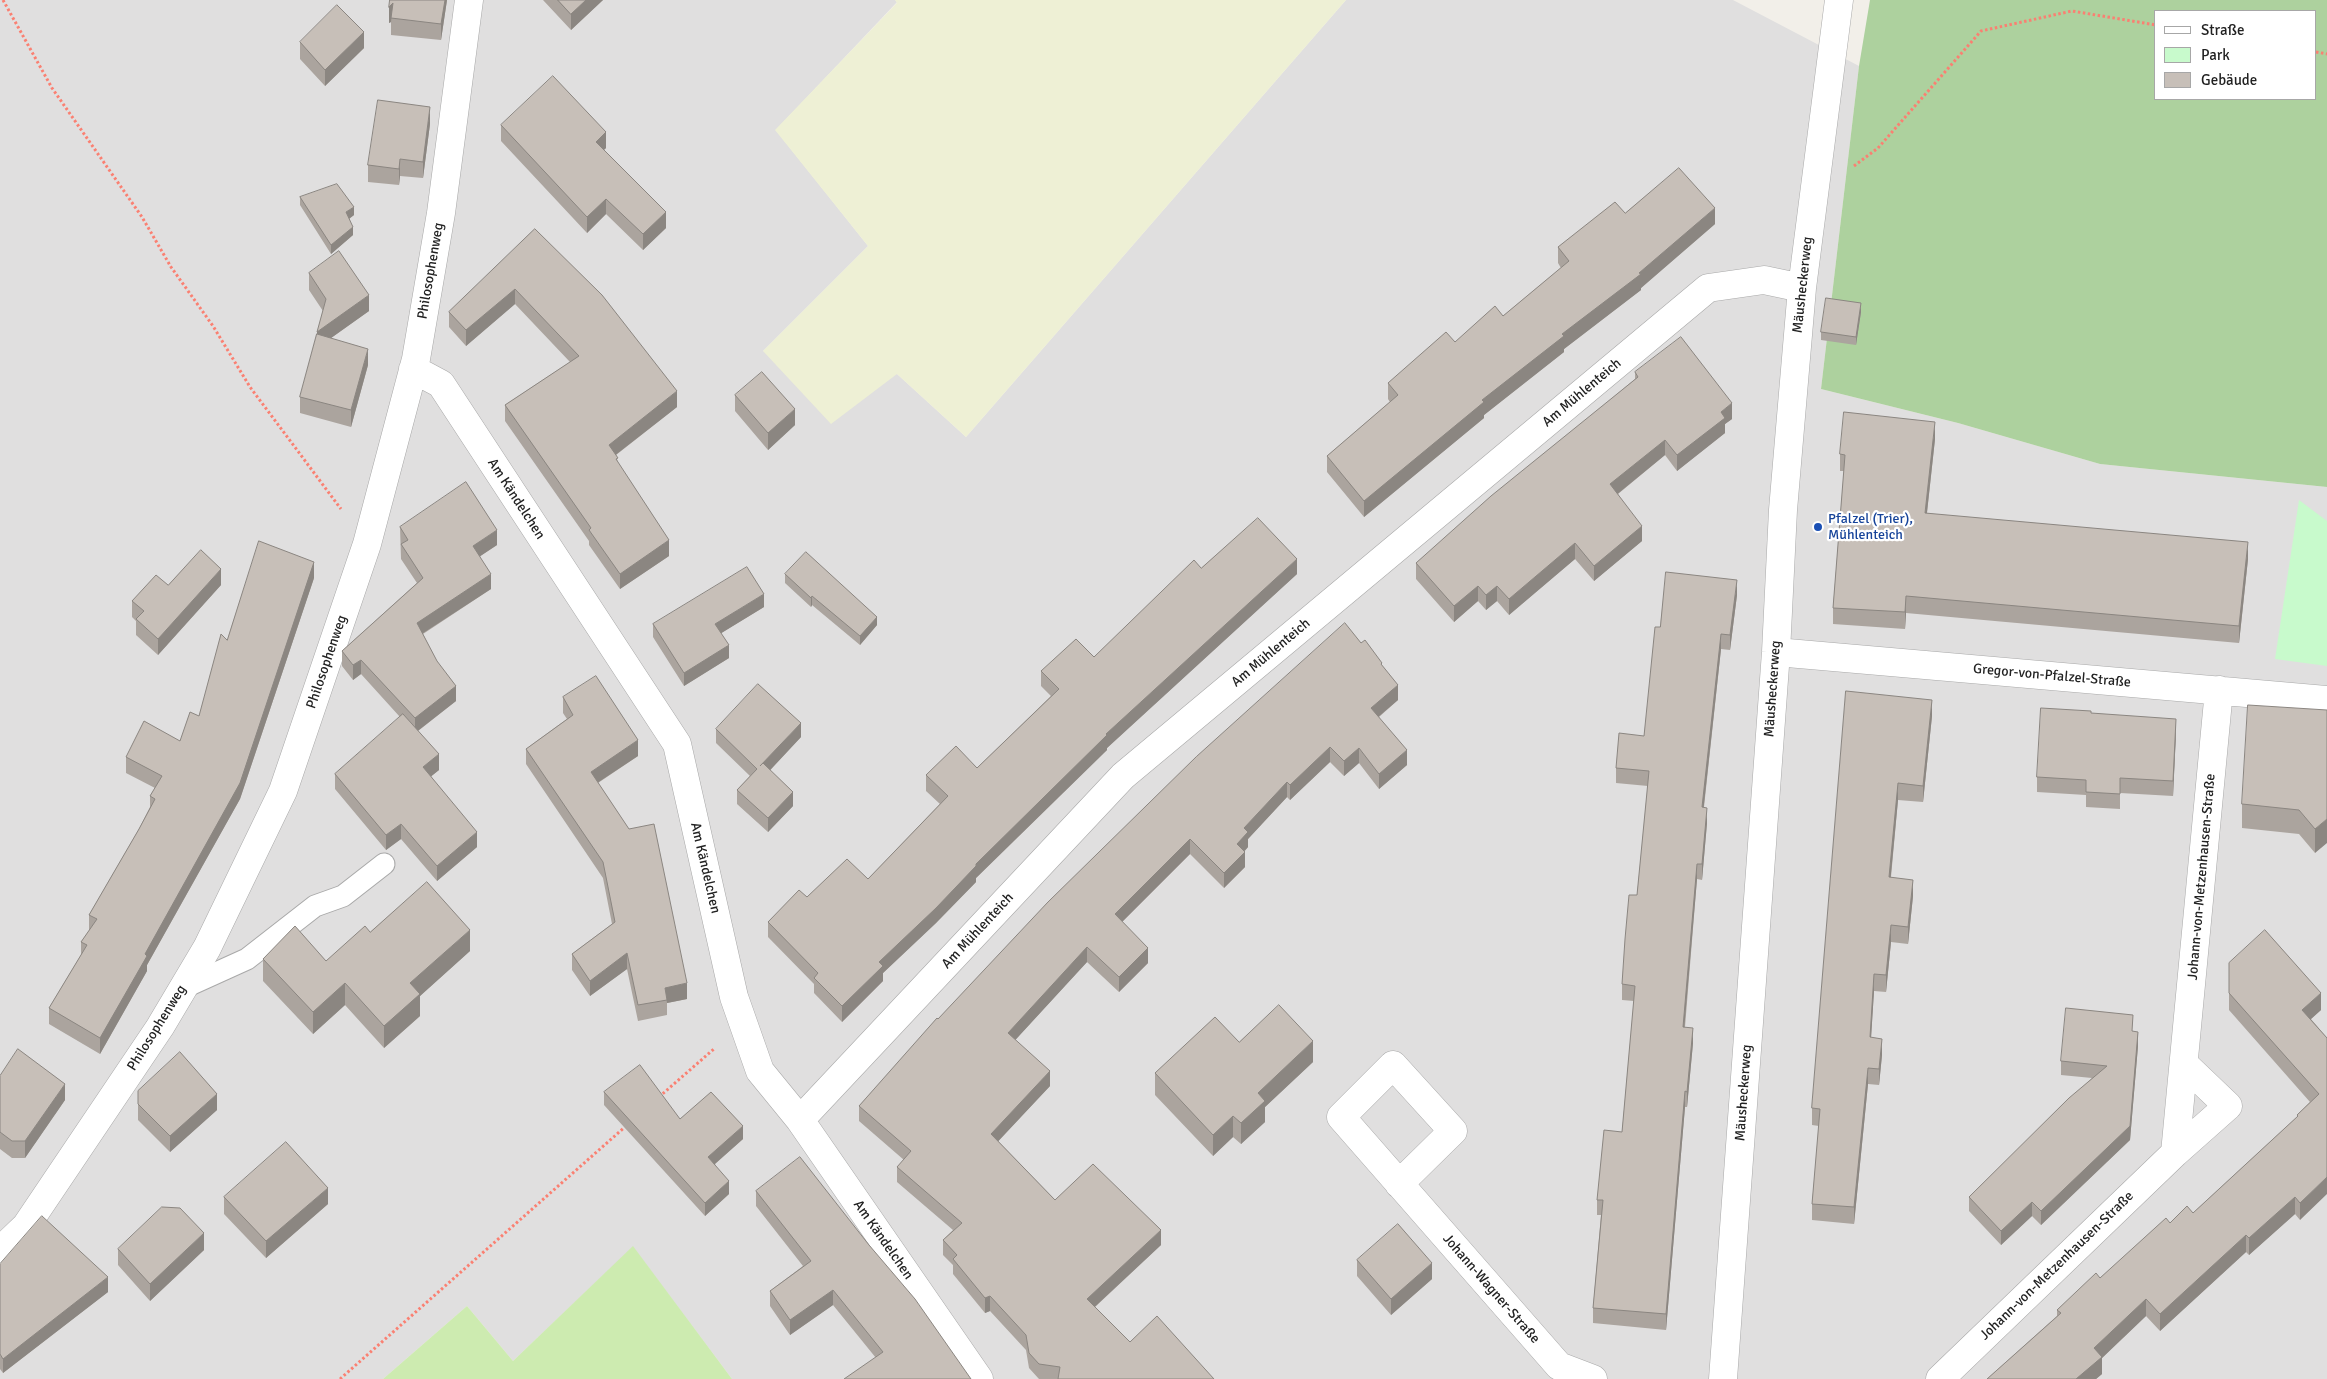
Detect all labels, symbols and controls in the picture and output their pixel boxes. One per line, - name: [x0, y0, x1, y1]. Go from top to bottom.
- legend: [2154, 10, 2317, 100]
- text: Straße: [2201, 21, 2245, 39]
- text: Park: [2201, 46, 2230, 64]
- text: Gebäude: [2201, 71, 2257, 89]
- street label: Philosophenweg: [414, 221, 448, 321]
- street label: Mäusheckerweg: [1790, 236, 1816, 334]
- street label: Am Mühlenteich: [1539, 355, 1625, 431]
- street label: Am Kändelchen: [484, 455, 548, 543]
- place label: Pfalzel (Trier), Mühlenteich: [1828, 511, 1913, 544]
- marker: Pfalzel (Trier), Mühlenteich: [1812, 521, 1824, 533]
- street label: Philosophenweg: [303, 613, 351, 711]
- street label: Am Mühlenteich: [1228, 615, 1314, 691]
- street label: Mäusheckerweg: [1761, 640, 1785, 738]
- street label: Gregor-von-Pfalzel-Straße: [1972, 661, 2132, 691]
- street label: Johann-von-Metzenhausen-Straße: [2185, 773, 2219, 981]
- street label: Am Kändelchen: [686, 821, 724, 915]
- street label: Am Mühlenteich: [939, 890, 1017, 972]
- street label: Philosophenweg: [124, 982, 190, 1074]
- street label: Mäusheckerweg: [1732, 1044, 1756, 1142]
- street label: Johann-von-Metzenhausen-Straße: [1977, 1188, 2137, 1344]
- street label: Am Kändelchen: [849, 1197, 917, 1283]
- street label: Johann-Wagner-Straße: [1439, 1231, 1543, 1347]

